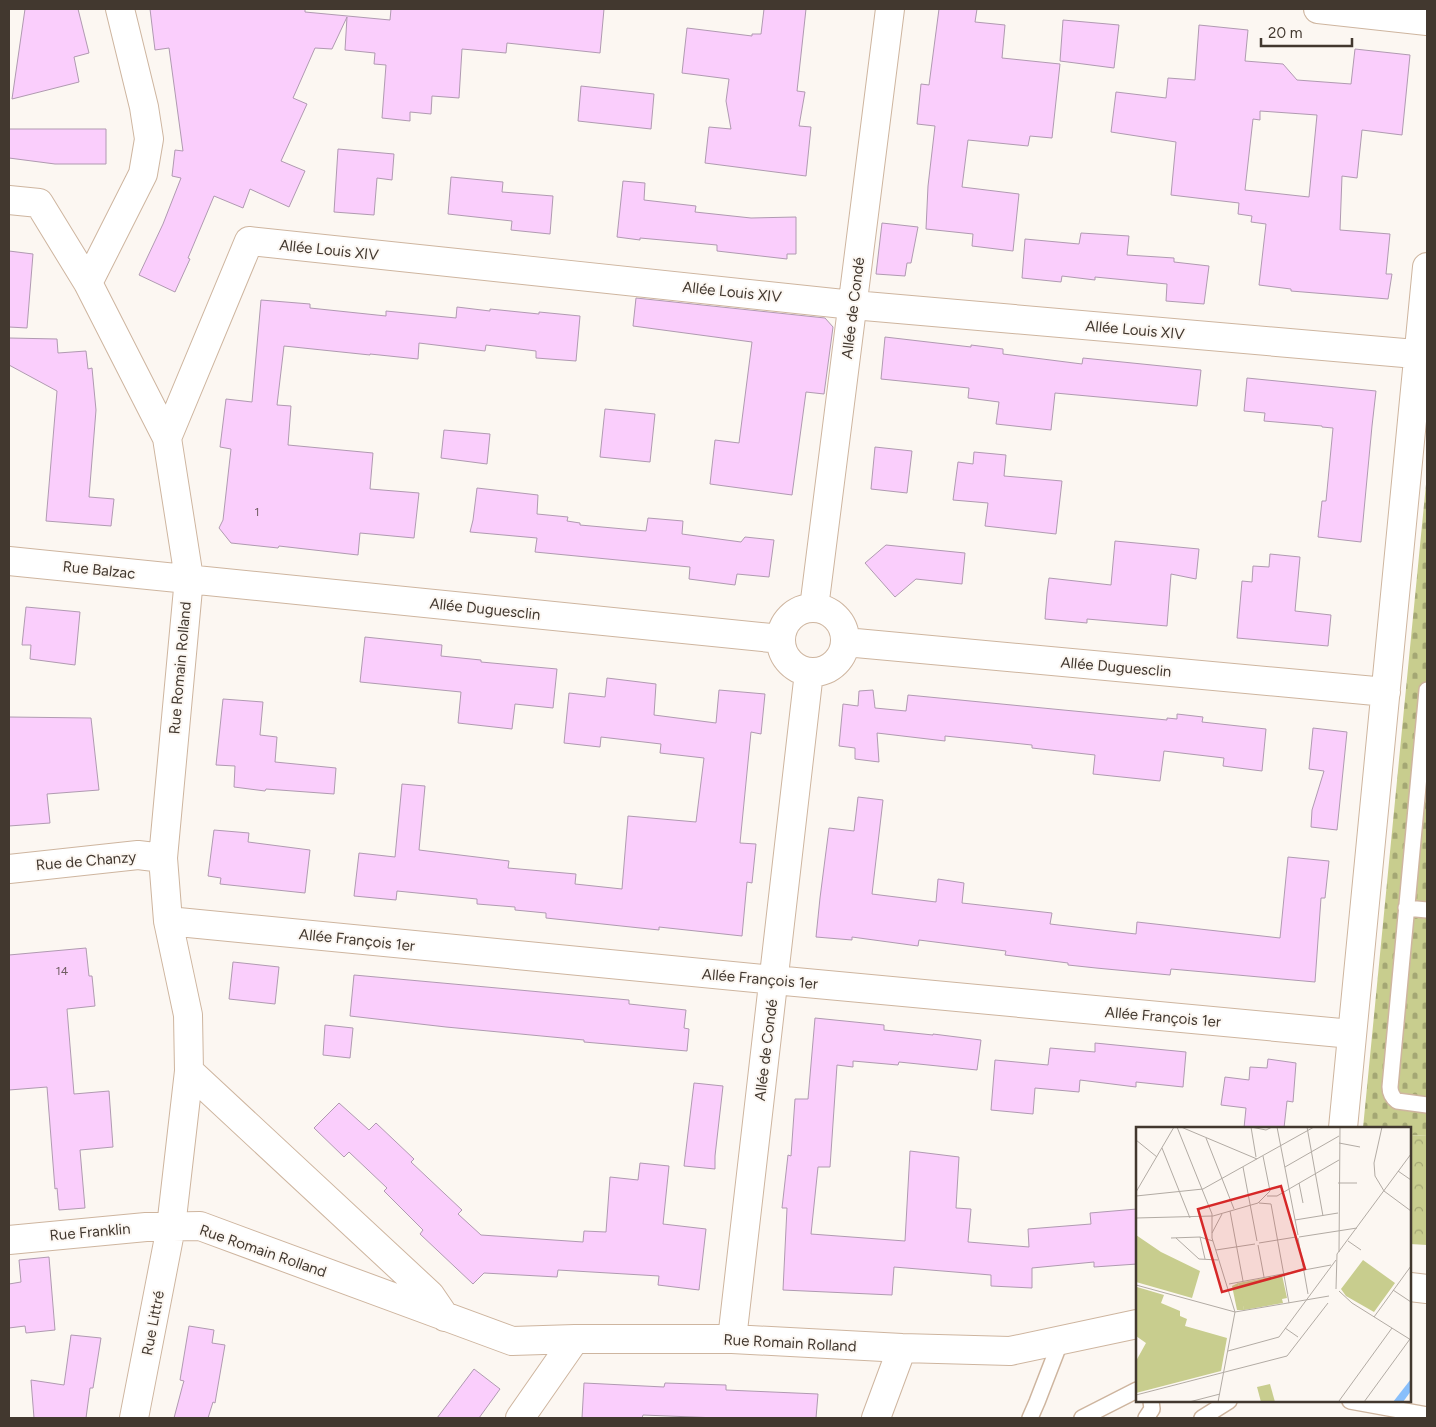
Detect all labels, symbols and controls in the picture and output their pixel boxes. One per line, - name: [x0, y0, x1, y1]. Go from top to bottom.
- scale bar: [1261, 15, 1352, 47]
- text: 20 m: [1268, 24, 1302, 42]
- street label: Allée Louis XIV: [279, 236, 380, 264]
- street label: Allée de Condé: [838, 256, 868, 360]
- street label: Allée Louis XIV: [682, 278, 783, 306]
- street label: Allée Louis XIV: [1085, 317, 1186, 343]
- house number: 1: [255, 505, 259, 519]
- street label: Rue Balzac: [62, 557, 136, 583]
- street label: Allée Duguesclin: [429, 594, 541, 624]
- street label: Rue Romain Rolland: [165, 601, 195, 735]
- street label: Allée Duguesclin: [1060, 653, 1172, 681]
- street label: Rue de Chanzy: [35, 848, 137, 874]
- street label: Allée François 1er: [298, 925, 416, 955]
- house number: 14: [56, 964, 69, 978]
- street label: Allée François 1er: [701, 965, 819, 993]
- street label: Allée de Condé: [751, 998, 781, 1102]
- street label: Allée François 1er: [1104, 1003, 1222, 1031]
- inset map: [1136, 1127, 1411, 1402]
- street label: Rue Franklin: [49, 1219, 131, 1245]
- street label: Rue Romain Rolland: [197, 1221, 329, 1281]
- street label: Rue Littré: [138, 1289, 168, 1357]
- street label: Rue Romain Rolland: [723, 1331, 857, 1355]

